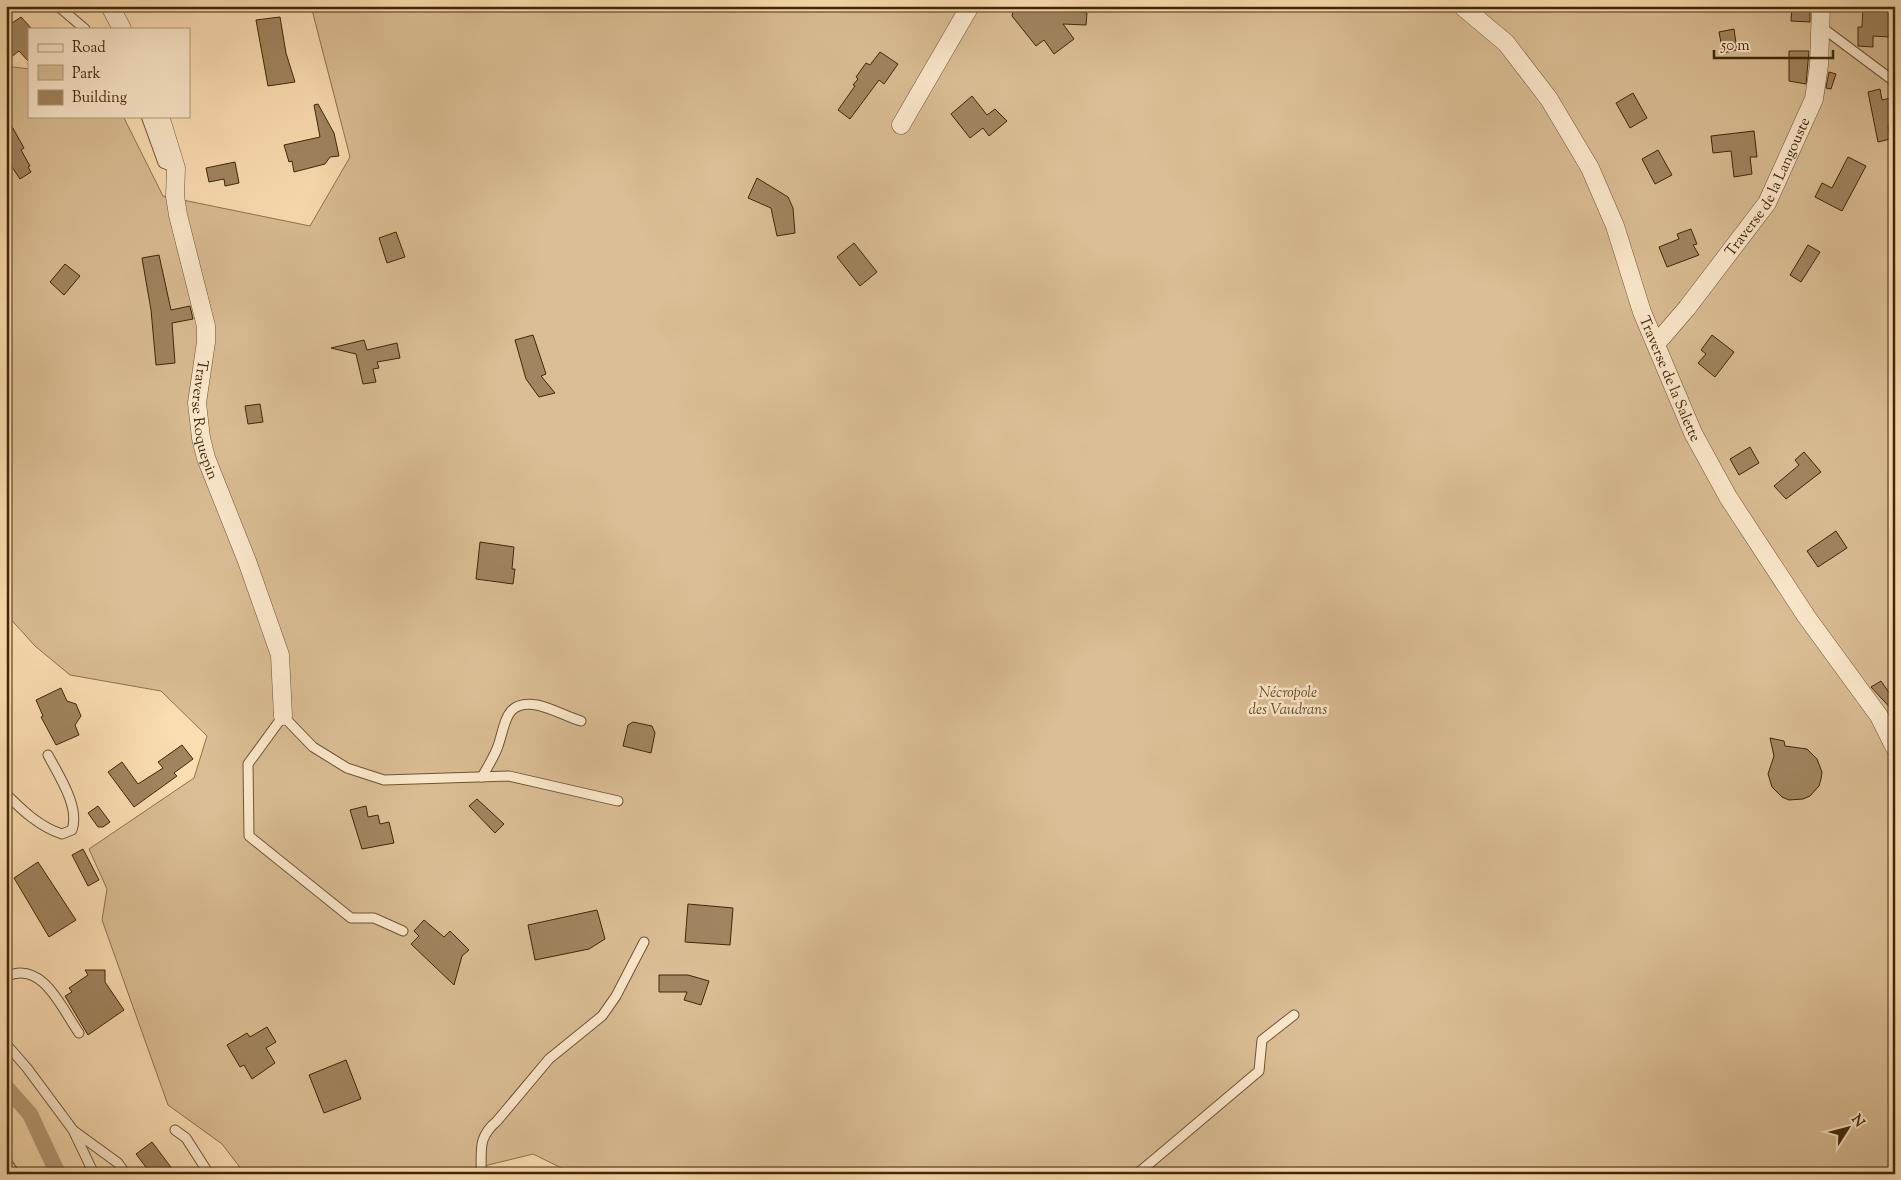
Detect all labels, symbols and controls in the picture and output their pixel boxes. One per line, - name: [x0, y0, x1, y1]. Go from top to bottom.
- legend: [28, 28, 190, 118]
- scale bar: [1714, 28, 1832, 60]
- text: 50 m: [1720, 36, 1750, 57]
- text: Road: [72, 38, 106, 59]
- text: Park: [72, 64, 101, 85]
- text: Building: [72, 88, 127, 109]
- street label: Traverse de la Langouste: [1721, 114, 1816, 261]
- street label: Traverse de la Salette: [1633, 313, 1705, 446]
- street label: Traverse Roquepin: [185, 358, 223, 483]
- park label: Nécropole des Vaudrans: [1249, 683, 1327, 721]
- north arrow: [1824, 1102, 1874, 1152]
- text: N: [1846, 1111, 1868, 1132]

